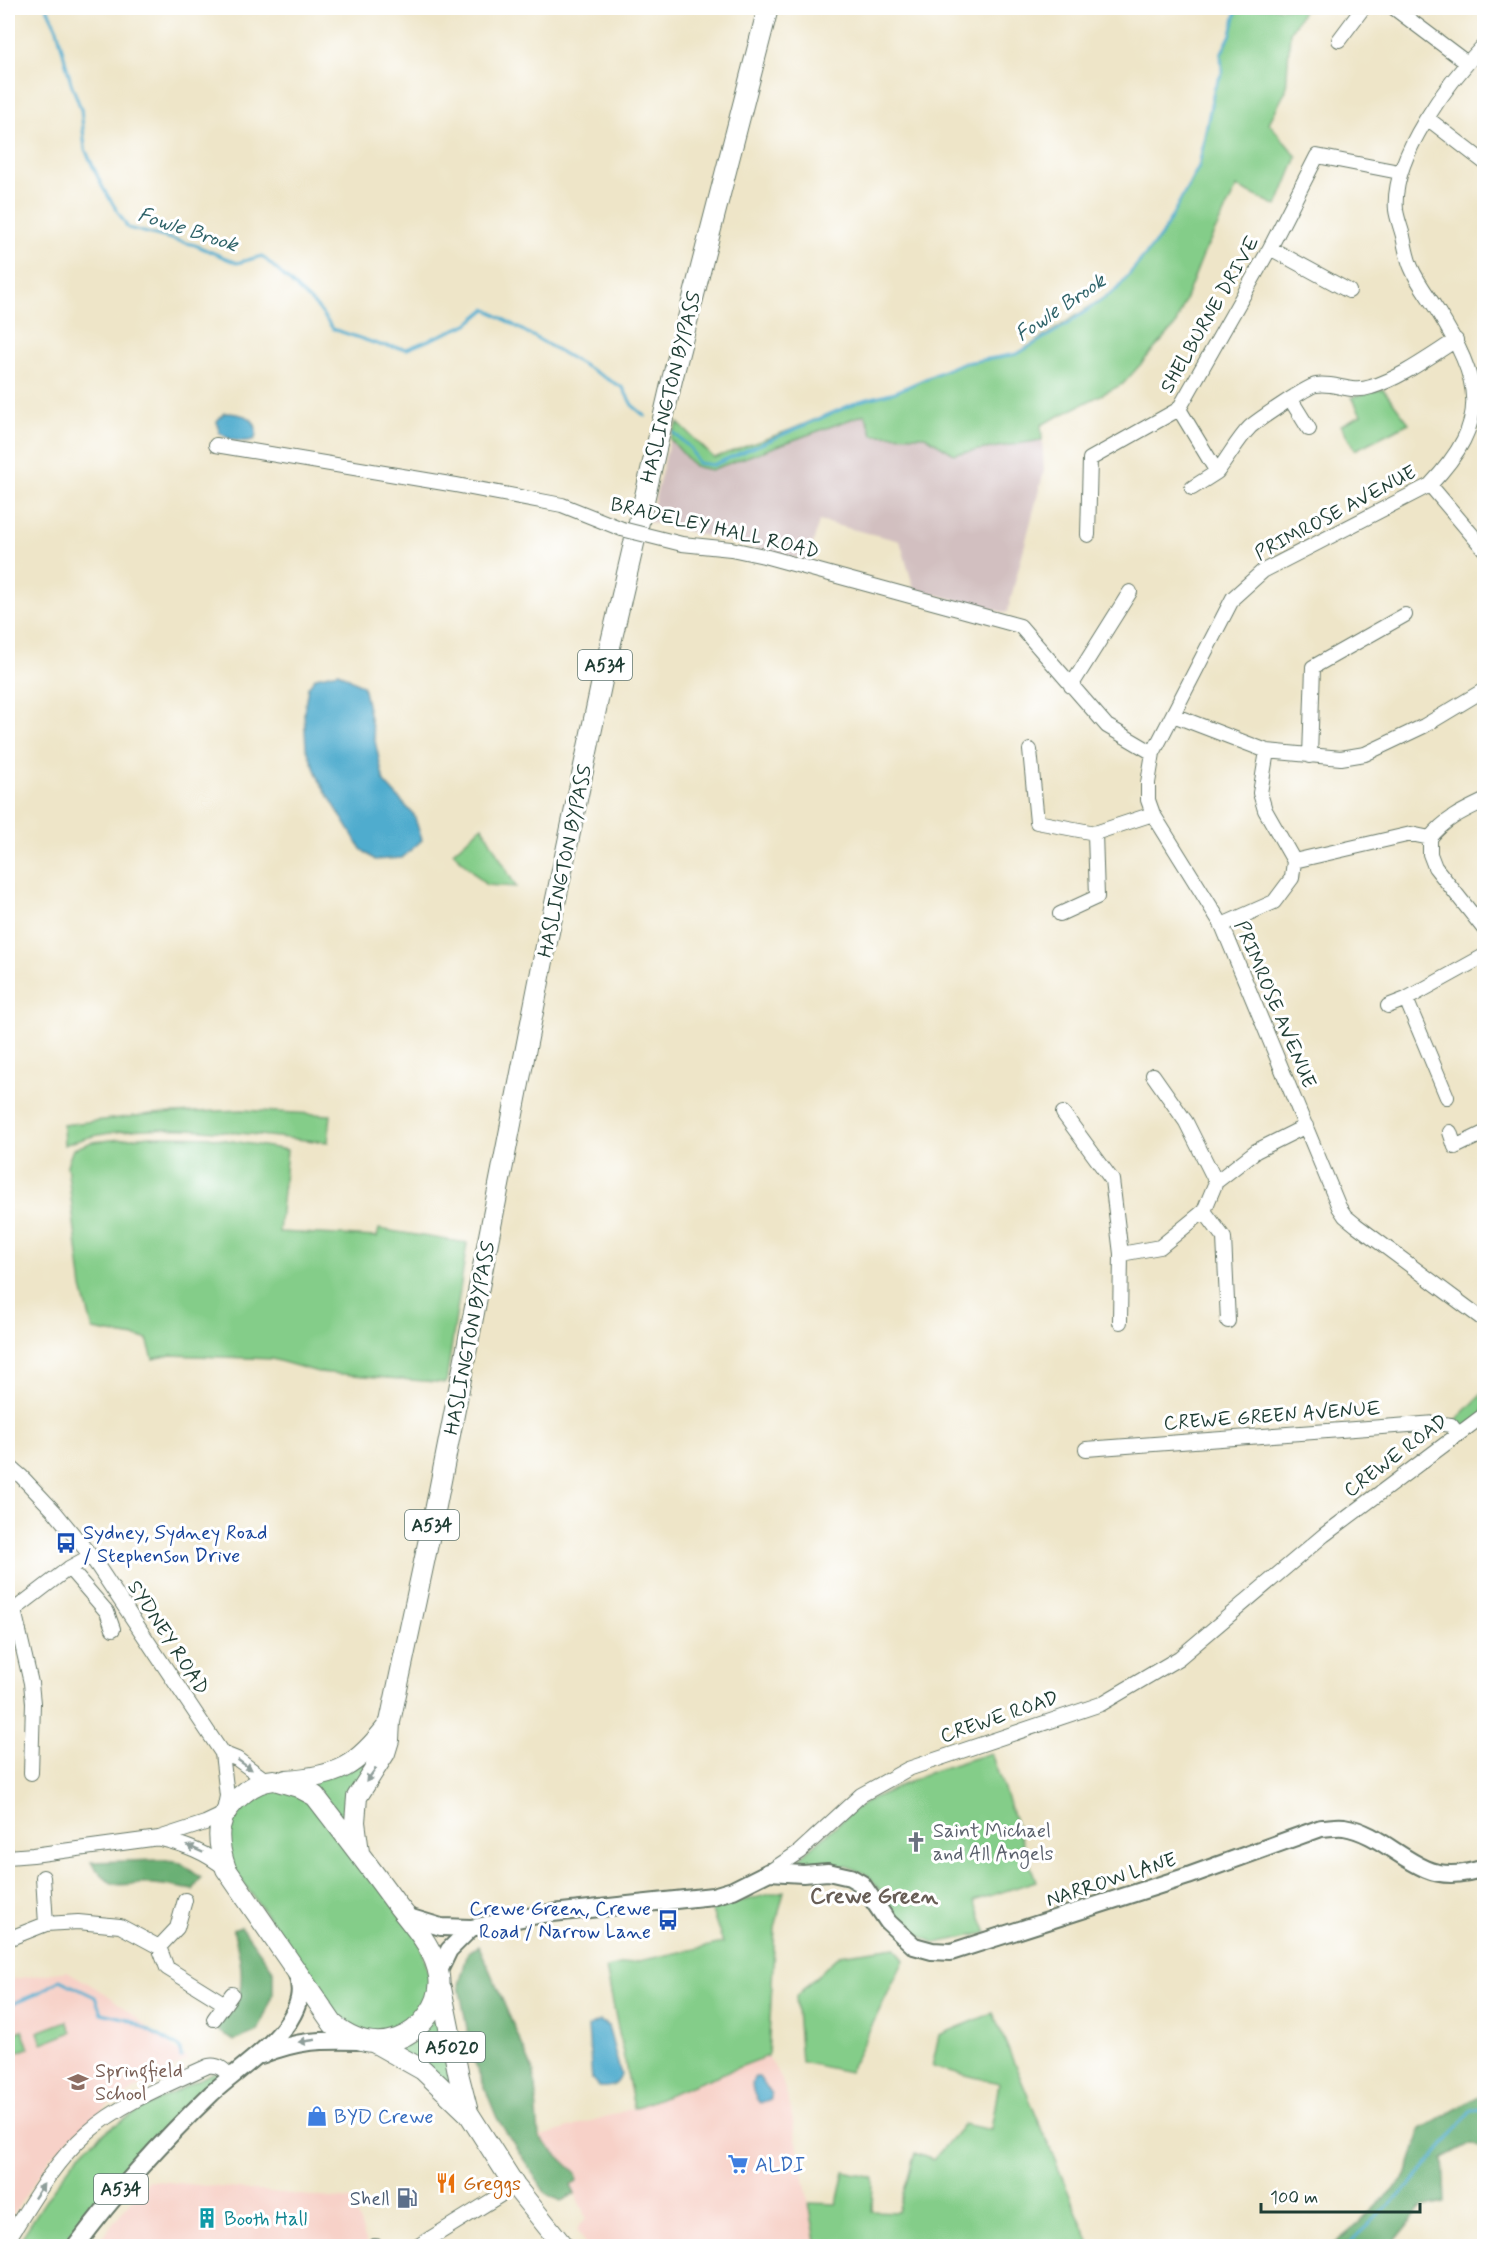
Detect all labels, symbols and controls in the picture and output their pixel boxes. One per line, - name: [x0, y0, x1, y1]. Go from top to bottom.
- water label: Fowle Brook: [134, 201, 243, 260]
- street label: SHELBURNE DRIVE: [1154, 231, 1266, 398]
- water label: Fowle Brook: [1010, 267, 1112, 348]
- street label: HASLINGTON BYPASS: [635, 289, 708, 486]
- street label: PRIMROSE AVENUE: [1250, 459, 1421, 567]
- street label: BRADELEY HALL ROAD: [608, 491, 822, 566]
- road number: A534: [578, 650, 632, 680]
- street label: HASLINGTON BYPASS: [532, 762, 599, 960]
- street label: PRIMROSE AVENUE: [1227, 917, 1322, 1093]
- street label: HASLINGTON BYPASS: [438, 1239, 502, 1437]
- street label: CREWE GREEN AVENUE: [1163, 1395, 1382, 1438]
- street label: CREWE ROAD: [1338, 1408, 1453, 1504]
- road number: A534: [405, 1510, 459, 1540]
- place label: Sydney, Sydney Road / Stephenson Drive: [83, 1520, 267, 1570]
- bus stop icon: Sydney, Sydney Road / Stephenson Drive: [54, 1531, 78, 1555]
- street label: SYDNEY ROAD: [121, 1575, 215, 1700]
- street label: CREWE ROAD: [937, 1685, 1062, 1750]
- one-way arrow: [237, 1759, 253, 1771]
- one-way arrow: [365, 1767, 377, 1783]
- place label: Saint Michael and All Angels: [933, 1818, 1054, 1869]
- church icon: Saint Michael and All Angels: [904, 1830, 928, 1854]
- one-way arrow: [186, 1844, 203, 1853]
- street label: NARROW LANE: [1043, 1847, 1180, 1914]
- district label: Crewe Green: [810, 1883, 939, 1911]
- place label: Crewe Green, Crewe Road / Narrow Lane: [469, 1896, 651, 1946]
- bus stop icon: Crewe Green, Crewe Road / Narrow Lane: [656, 1908, 680, 1932]
- road number: A5020: [419, 2032, 485, 2062]
- one-way arrow: [298, 2036, 317, 2046]
- place label: Springfield School: [95, 2058, 183, 2108]
- school or university icon: Springfield School: [66, 2070, 90, 2094]
- shop icon: BYD Crewe: [305, 2104, 329, 2128]
- place label: BYD Crewe: [334, 2104, 434, 2131]
- supermarket icon: ALDI: [726, 2152, 750, 2176]
- place label: ALDI: [755, 2152, 805, 2179]
- restaurant icon: Greggs: [434, 2171, 458, 2195]
- place label: Greggs: [463, 2171, 521, 2199]
- road number: A534: [94, 2174, 148, 2204]
- scale bar: [1261, 2176, 1420, 2214]
- one-way arrow: [34, 2183, 45, 2200]
- place label: Shell: [350, 2186, 390, 2213]
- fuel station icon: Shell: [395, 2186, 419, 2210]
- text: 100 m: [1270, 2186, 1318, 2210]
- building icon: Booth Hall: [195, 2206, 219, 2230]
- place label: Booth Hall: [224, 2206, 307, 2233]

